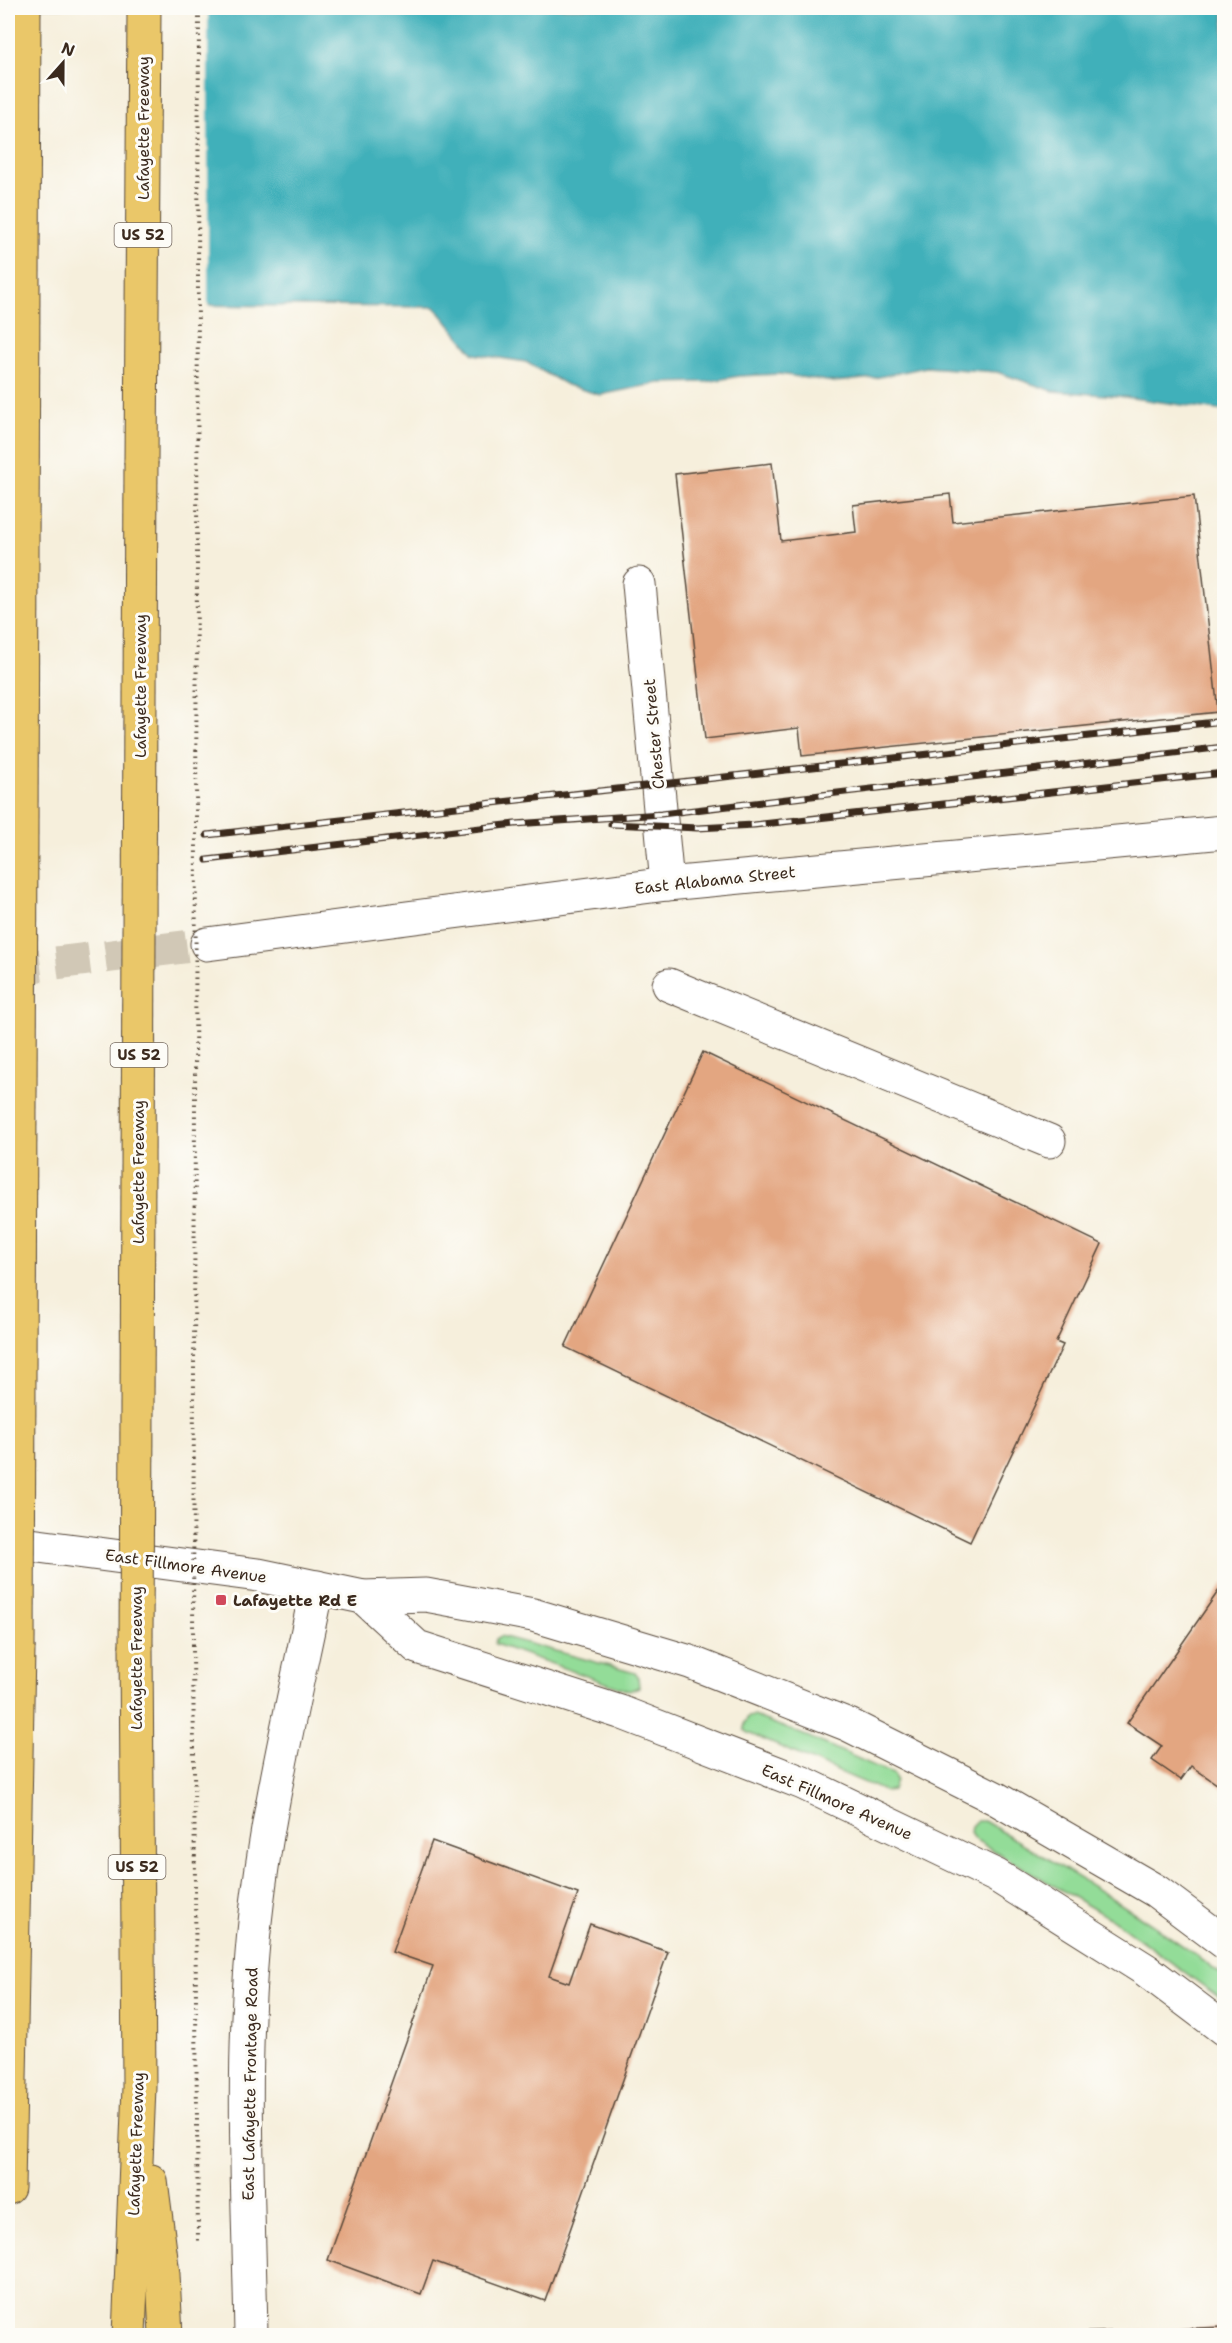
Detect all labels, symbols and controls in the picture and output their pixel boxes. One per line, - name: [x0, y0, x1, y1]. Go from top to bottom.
- north arrow: [33, 33, 93, 93]
- text: N: [59, 37, 78, 62]
- street label: Lafayette Freeway: [133, 56, 154, 200]
- road number: US 52: [114, 223, 172, 247]
- street label: Lafayette Freeway: [130, 614, 151, 758]
- street label: Chester Street: [639, 678, 669, 790]
- street label: East Alabama Street: [634, 861, 796, 899]
- road number: US 52: [110, 1043, 168, 1067]
- street label: Lafayette Freeway: [128, 1100, 149, 1244]
- street label: East Fillmore Avenue: [104, 1544, 268, 1588]
- street label: Lafayette Freeway: [126, 1586, 147, 1730]
- place label: Lafayette Rd E: [233, 1590, 357, 1611]
- marker: Lafayette Rd E: [214, 1593, 228, 1607]
- street label: East Fillmore Avenue: [758, 1759, 916, 1845]
- road number: US 52: [108, 1855, 166, 1879]
- street label: East Lafayette Frontage Road: [237, 1967, 263, 2201]
- street label: Lafayette Freeway: [123, 2072, 149, 2216]

